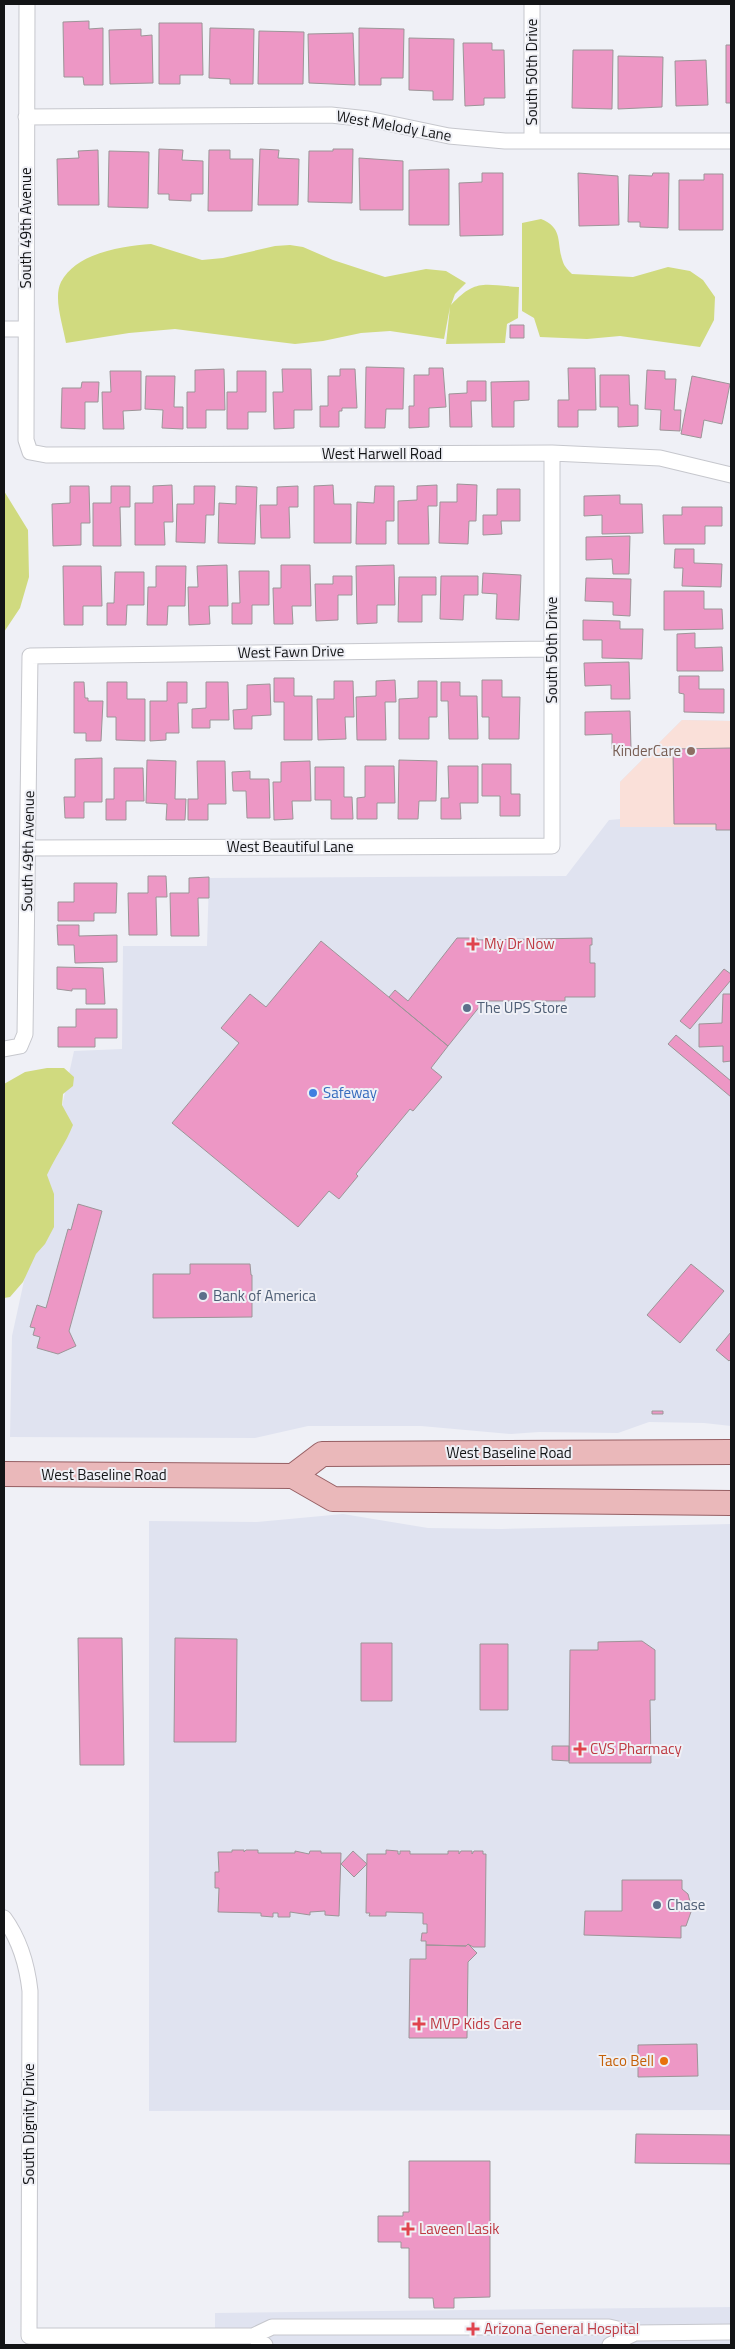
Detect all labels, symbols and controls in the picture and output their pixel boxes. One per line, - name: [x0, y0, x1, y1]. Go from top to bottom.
- street label: South 50th Drive: [520, 19, 543, 125]
- street label: West Melody Lane: [335, 104, 453, 147]
- street label: South 49th Avenue: [14, 168, 37, 288]
- street label: West Harwell Road: [322, 442, 442, 465]
- street label: South 50th Drive: [540, 597, 563, 703]
- street label: West Fawn Drive: [237, 639, 344, 664]
- place label: KinderCare: [612, 739, 681, 762]
- marker: KinderCare: [685, 745, 697, 757]
- street label: South 49th Avenue: [15, 790, 40, 912]
- street label: West Beautiful Lane: [227, 835, 353, 858]
- place label: My Dr Now: [484, 932, 555, 955]
- marker: My Dr Now: [466, 937, 480, 951]
- place label: The UPS Store: [477, 996, 568, 1019]
- marker: The UPS Store: [461, 1002, 473, 1014]
- place label: Safeway: [323, 1081, 377, 1104]
- marker: Safeway: [307, 1087, 319, 1099]
- place label: Bank of America: [213, 1284, 317, 1307]
- marker: Bank of America: [197, 1290, 209, 1302]
- street label: West Baseline Road: [446, 1441, 572, 1464]
- street label: West Baseline Road: [41, 1463, 167, 1486]
- place label: CVS Pharmacy: [590, 1737, 682, 1760]
- marker: CVS Pharmacy: [574, 1743, 586, 1755]
- place label: Chase: [667, 1893, 705, 1916]
- marker: Chase: [651, 1899, 663, 1911]
- place label: MVP Kids Care: [430, 2012, 522, 2035]
- marker: MVP Kids Care: [412, 2017, 426, 2031]
- place label: Taco Bell: [599, 2049, 654, 2072]
- marker: Taco Bell: [658, 2055, 670, 2067]
- street label: South Dignity Drive: [17, 2063, 40, 2185]
- place label: Laveen Lasik: [419, 2217, 499, 2240]
- marker: Laveen Lasik: [401, 2222, 415, 2236]
- place label: Arizona General Hospital: [484, 2317, 639, 2340]
- marker: Arizona General Hospital: [466, 2322, 480, 2336]

